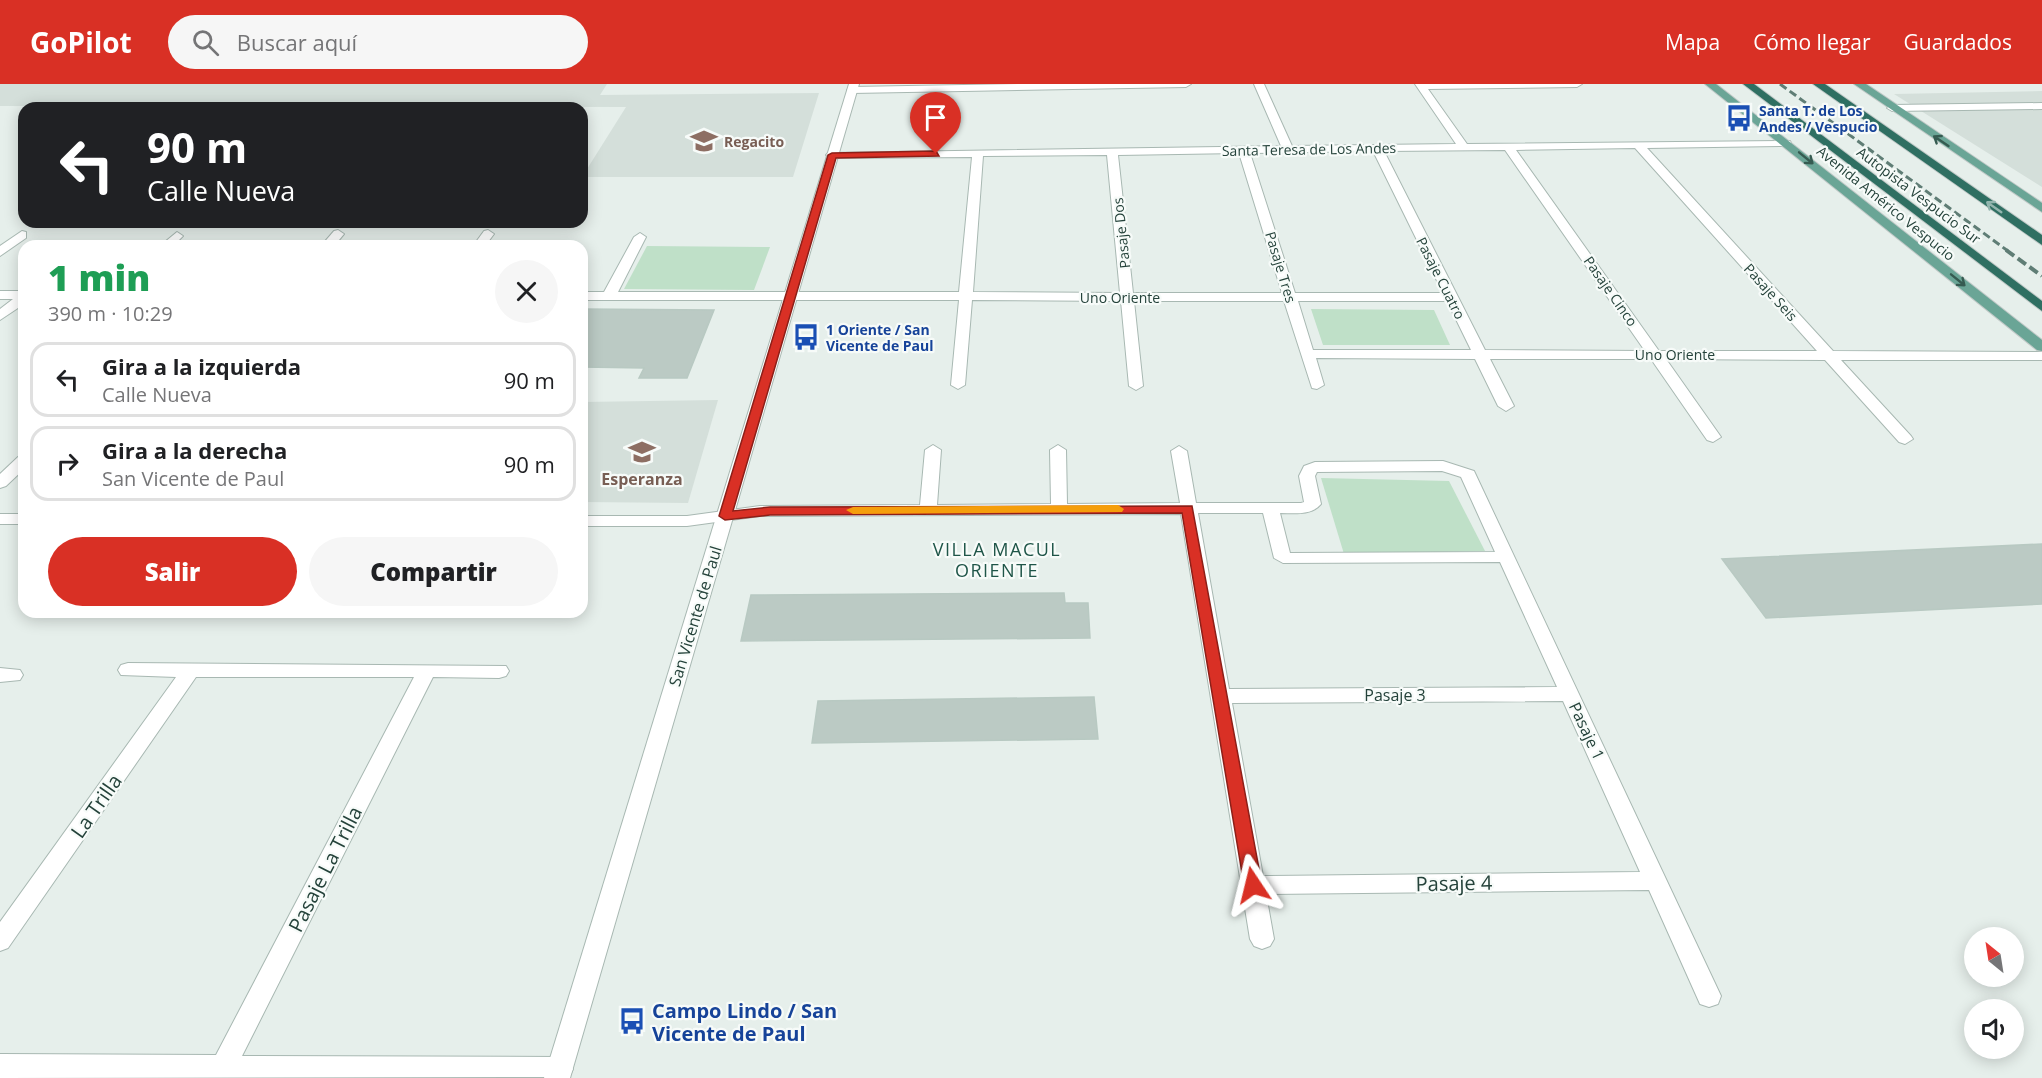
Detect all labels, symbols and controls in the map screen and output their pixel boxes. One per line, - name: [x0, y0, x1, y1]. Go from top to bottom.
- search box: [168, 15, 588, 69]
- text: GoPilot: [30, 23, 132, 61]
- icon: search: [189, 26, 222, 59]
- text: Buscar aquí: [237, 27, 357, 57]
- text: Mapa: [1665, 28, 1720, 56]
- text: Cómo llegar: [1753, 28, 1871, 56]
- text: Guardados: [1904, 28, 2012, 56]
- pin: [910, 92, 961, 154]
- icon: arrive: [919, 101, 952, 134]
- place label: Santa T. de Los Andes / Vespucio: [1759, 101, 1878, 136]
- bus stop icon: Santa T. de Los Andes / Vespucio: [1724, 103, 1754, 133]
- text: 90 m: [147, 118, 247, 175]
- icon: left: [48, 126, 126, 204]
- school or university icon: Regacito: [689, 126, 719, 156]
- place label: Regacito: [724, 132, 784, 151]
- one-way arrow: [1933, 134, 1950, 146]
- street label: Santa Teresa de Los Andes: [1222, 138, 1397, 160]
- street label: Avenida Américo Vespucio: [1813, 141, 1959, 265]
- street label: Autopista Vespucio Sur: [1853, 142, 1985, 248]
- one-way arrow: [1797, 152, 1813, 165]
- text: Calle Nueva: [147, 172, 295, 209]
- street label: Pasaje Dos: [1108, 196, 1134, 269]
- one-way arrow: [1986, 201, 2003, 213]
- street label: Pasaje Tres: [1261, 229, 1301, 305]
- street label: Pasaje Cuatro: [1412, 234, 1470, 322]
- street label: Pasaje Cinco: [1580, 252, 1642, 330]
- text: 1 min: [48, 253, 150, 302]
- street label: Pasaje Seis: [1740, 259, 1802, 325]
- button: close: [495, 260, 558, 323]
- one-way arrow: [1950, 273, 1966, 286]
- street label: Uno Oriente: [1080, 288, 1160, 307]
- text: 390 m · 10:29: [48, 300, 173, 327]
- place label: 1 Oriente / San Vicente de Paul: [826, 320, 934, 355]
- bus stop icon: 1 Oriente / San Vicente de Paul: [791, 322, 821, 352]
- street label: Uno Oriente: [1635, 345, 1715, 364]
- text: Gira a la izquierda: [102, 351, 301, 381]
- icon: left: [51, 363, 84, 396]
- text: 90 m: [504, 365, 555, 395]
- text: Calle Nueva: [102, 381, 212, 408]
- text: Gira a la derecha: [102, 435, 287, 465]
- school or university icon: Esperanza: [627, 437, 657, 467]
- icon: right: [51, 447, 84, 480]
- text: 90 m: [504, 449, 555, 479]
- text: San Vicente de Paul: [102, 465, 284, 492]
- place label: Esperanza: [601, 468, 683, 490]
- button: Salir: [48, 537, 297, 606]
- button: Compartir: [309, 537, 558, 606]
- district label: VILLA MACUL ORIENTE: [933, 537, 1061, 582]
- street label: San Vicente de Paul: [663, 543, 727, 689]
- street label: Pasaje 3: [1364, 684, 1426, 706]
- street label: Pasaje 1: [1564, 699, 1610, 763]
- street label: La Trilla: [64, 769, 128, 843]
- street label: Pasaje La Trilla: [282, 802, 368, 936]
- position arrow: [1221, 853, 1285, 917]
- street label: Pasaje 4: [1415, 869, 1493, 897]
- north arrow: [1964, 927, 2024, 987]
- map controls: [1964, 927, 2024, 1059]
- place label: Campo Lindo / San Vicente de Paul: [652, 997, 837, 1047]
- button: sound: [1964, 999, 2024, 1059]
- bus stop icon: Campo Lindo / San Vicente de Paul: [617, 1006, 647, 1036]

